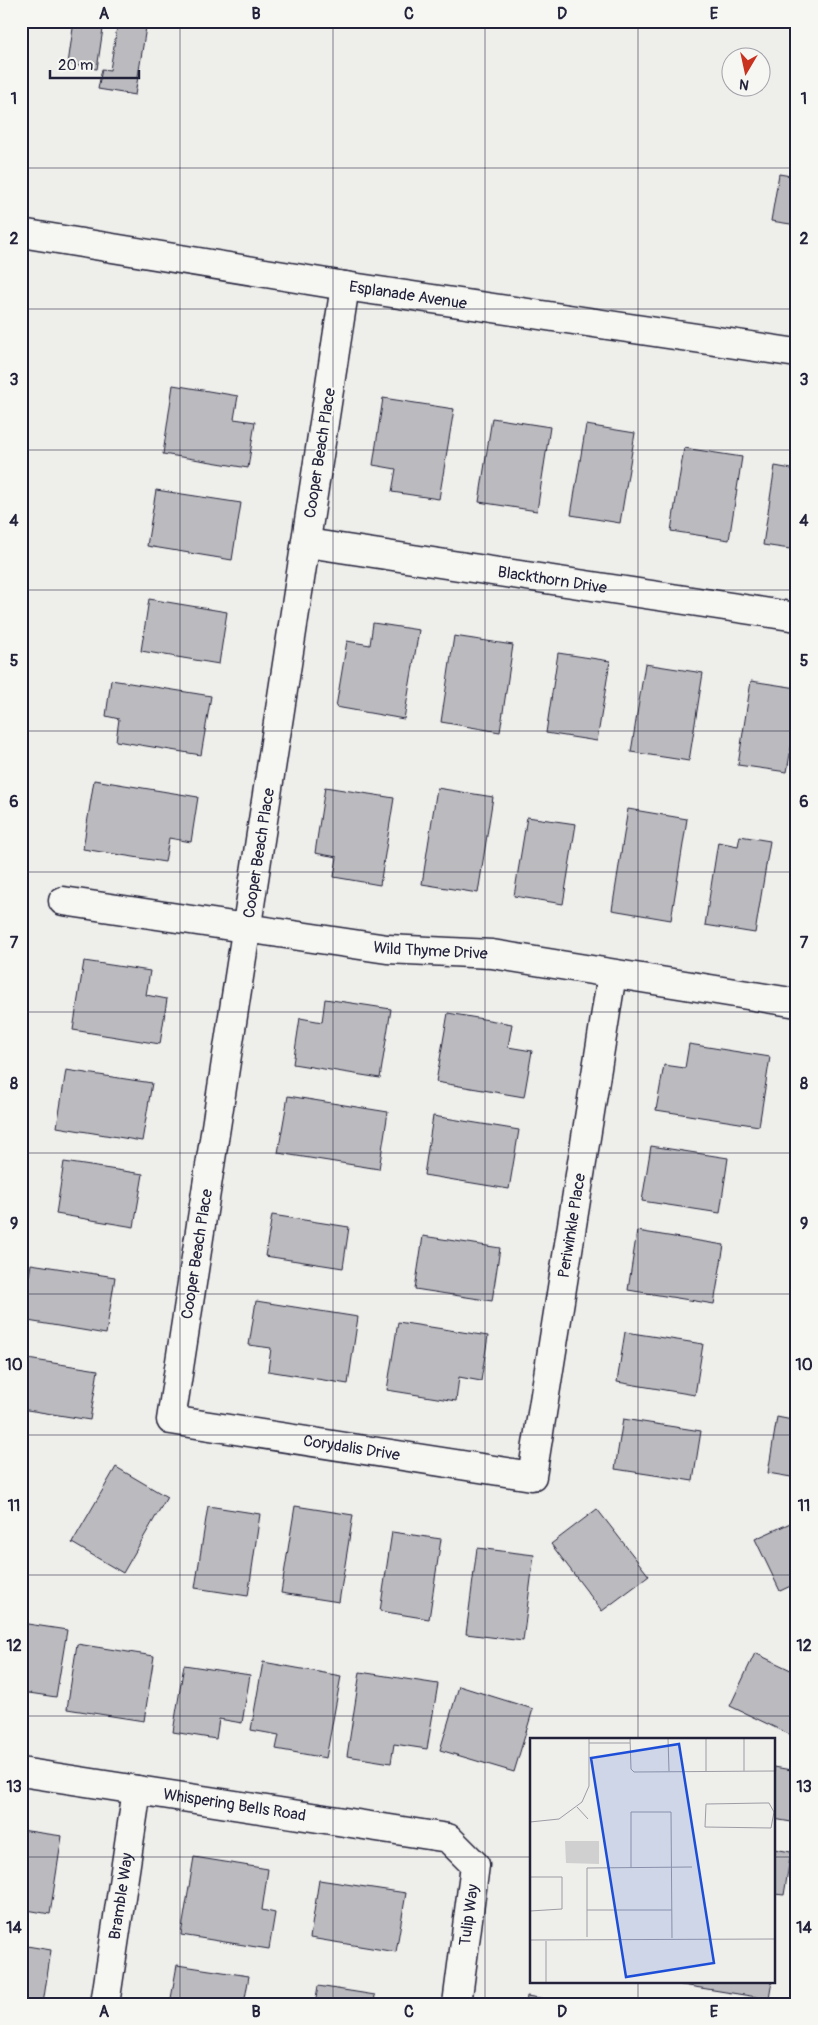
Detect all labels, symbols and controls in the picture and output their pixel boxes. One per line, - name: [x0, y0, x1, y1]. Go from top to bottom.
- text: A: [99, 4, 110, 24]
- text: B: [251, 4, 261, 24]
- text: C: [404, 4, 414, 24]
- text: D: [557, 4, 567, 24]
- text: E: [710, 4, 719, 24]
- scale bar: [50, 48, 139, 80]
- north arrow: [720, 48, 770, 98]
- text: 20 m: [58, 56, 93, 75]
- text: N: [738, 75, 750, 93]
- text: 1: [11, 89, 17, 109]
- text: 1: [801, 89, 807, 109]
- text: 2: [10, 229, 19, 249]
- text: 2: [800, 229, 809, 249]
- street label: Esplanade Avenue: [348, 277, 468, 314]
- text: 3: [10, 370, 19, 390]
- text: 3: [800, 370, 809, 390]
- street label: Cooper Beach Place: [300, 386, 340, 519]
- text: 4: [9, 511, 19, 531]
- text: 4: [799, 511, 809, 531]
- street label: Blackthorn Drive: [496, 562, 608, 598]
- text: 5: [10, 651, 19, 671]
- text: 5: [800, 651, 809, 671]
- street label: Cooper Beach Place: [239, 786, 279, 919]
- text: 6: [9, 792, 19, 812]
- text: 6: [799, 792, 809, 812]
- text: 7: [10, 933, 19, 953]
- text: 7: [800, 933, 809, 953]
- street label: Wild Thyme Drive: [372, 937, 488, 964]
- text: 8: [10, 1074, 18, 1094]
- text: 8: [800, 1074, 808, 1094]
- street label: Periwinkle Place: [554, 1172, 590, 1280]
- street label: Cooper Beach Place: [177, 1187, 217, 1320]
- text: 9: [10, 1214, 18, 1234]
- text: 9: [800, 1214, 808, 1234]
- text: 10: [5, 1355, 23, 1375]
- text: 10: [795, 1355, 813, 1375]
- street label: Corydalis Drive: [302, 1431, 402, 1465]
- text: 11: [8, 1496, 20, 1516]
- text: 11: [798, 1496, 810, 1516]
- text: 12: [6, 1636, 22, 1656]
- text: 12: [796, 1636, 812, 1656]
- inset map: [530, 1738, 776, 1982]
- text: 13: [6, 1777, 22, 1797]
- text: 13: [796, 1777, 812, 1797]
- street label: Whispering Bells Road: [162, 1784, 307, 1826]
- street label: Bramble Way: [105, 1851, 138, 1941]
- street label: Tulip Way: [455, 1883, 483, 1947]
- text: 14: [6, 1918, 22, 1938]
- text: 14: [796, 1918, 812, 1938]
- text: A: [99, 2002, 110, 2022]
- text: B: [251, 2002, 261, 2022]
- text: C: [404, 2002, 414, 2022]
- text: D: [557, 2002, 567, 2022]
- text: E: [710, 2002, 719, 2022]

